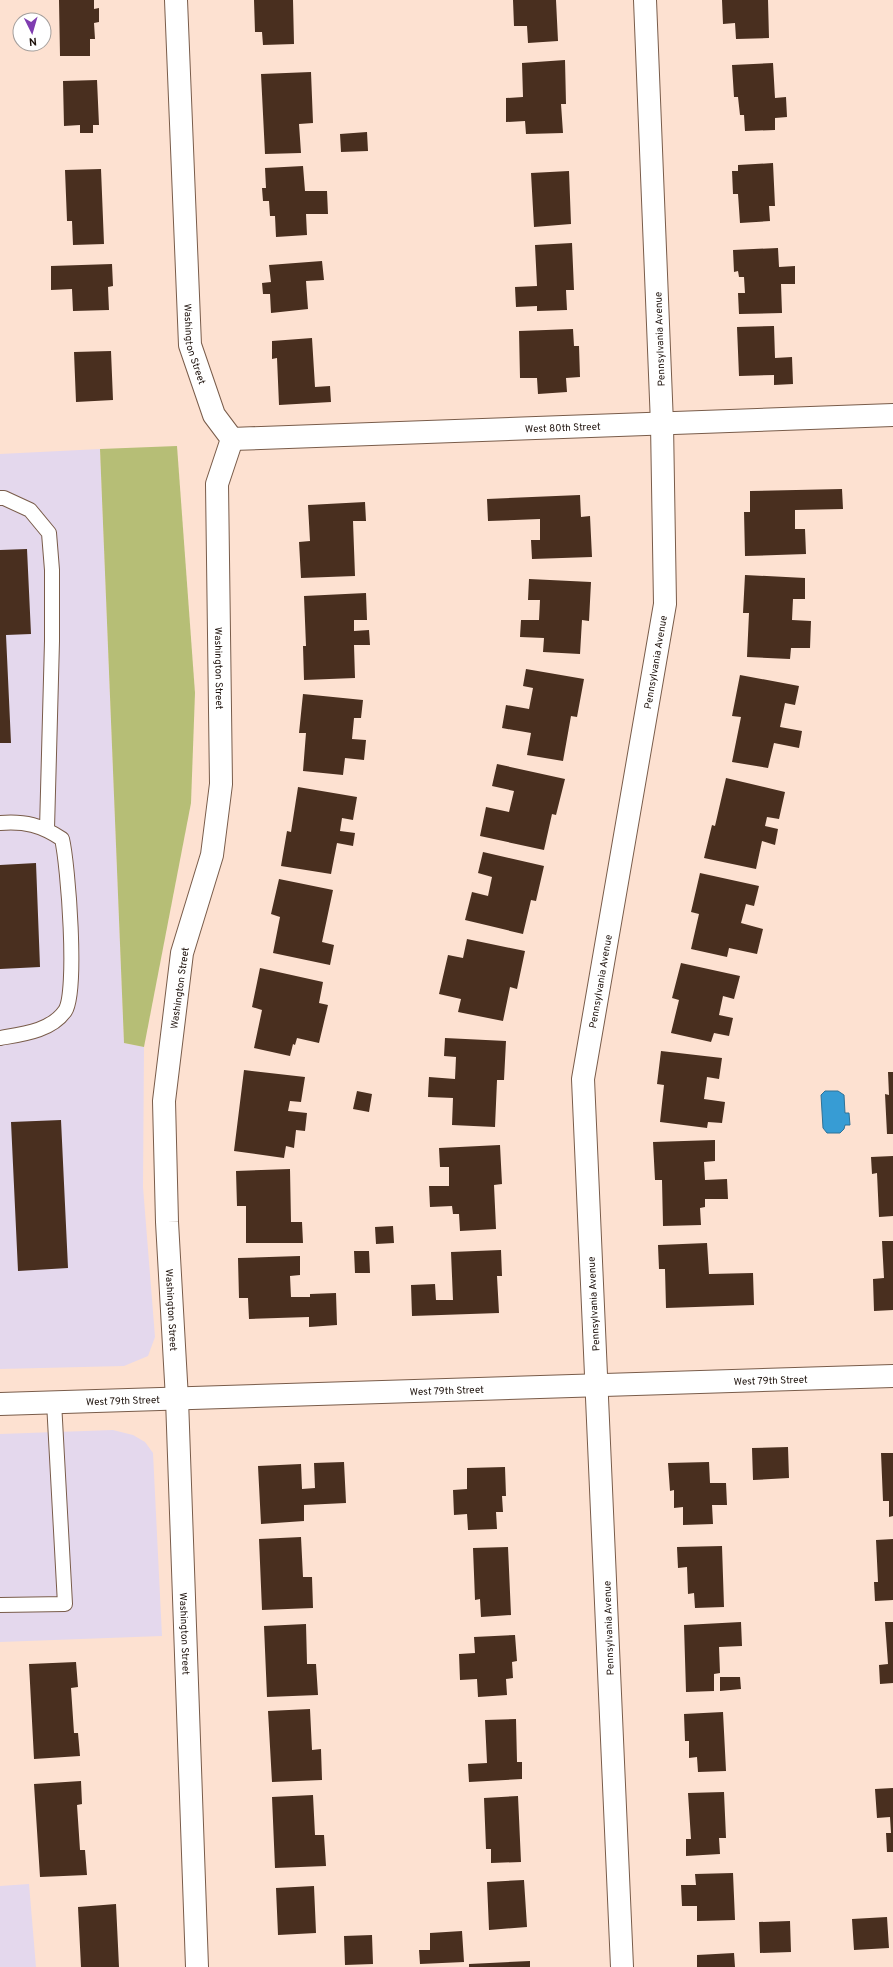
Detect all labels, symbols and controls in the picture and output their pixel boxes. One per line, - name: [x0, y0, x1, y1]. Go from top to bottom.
- north arrow: [12, 12, 52, 52]
- text: N: [28, 34, 37, 48]
- street label: Pennsylvania Avenue: [652, 291, 669, 387]
- street label: Washington Street: [180, 303, 208, 387]
- street label: West 80th Street: [525, 421, 601, 436]
- street label: Pennsylvania Avenue: [642, 614, 671, 710]
- street label: Washington Street: [211, 627, 225, 710]
- street label: Pennsylvania Avenue: [587, 934, 616, 1029]
- street label: Washington Street: [168, 946, 193, 1030]
- street label: Pennsylvania Avenue: [586, 1256, 603, 1352]
- street label: Washington Street: [162, 1268, 179, 1352]
- street label: West 79th Street: [733, 1374, 808, 1389]
- street label: West 79th Street: [410, 1384, 484, 1399]
- street label: West 79th Street: [86, 1394, 160, 1409]
- street label: Pennsylvania Avenue: [601, 1580, 618, 1676]
- street label: Washington Street: [176, 1592, 192, 1675]

